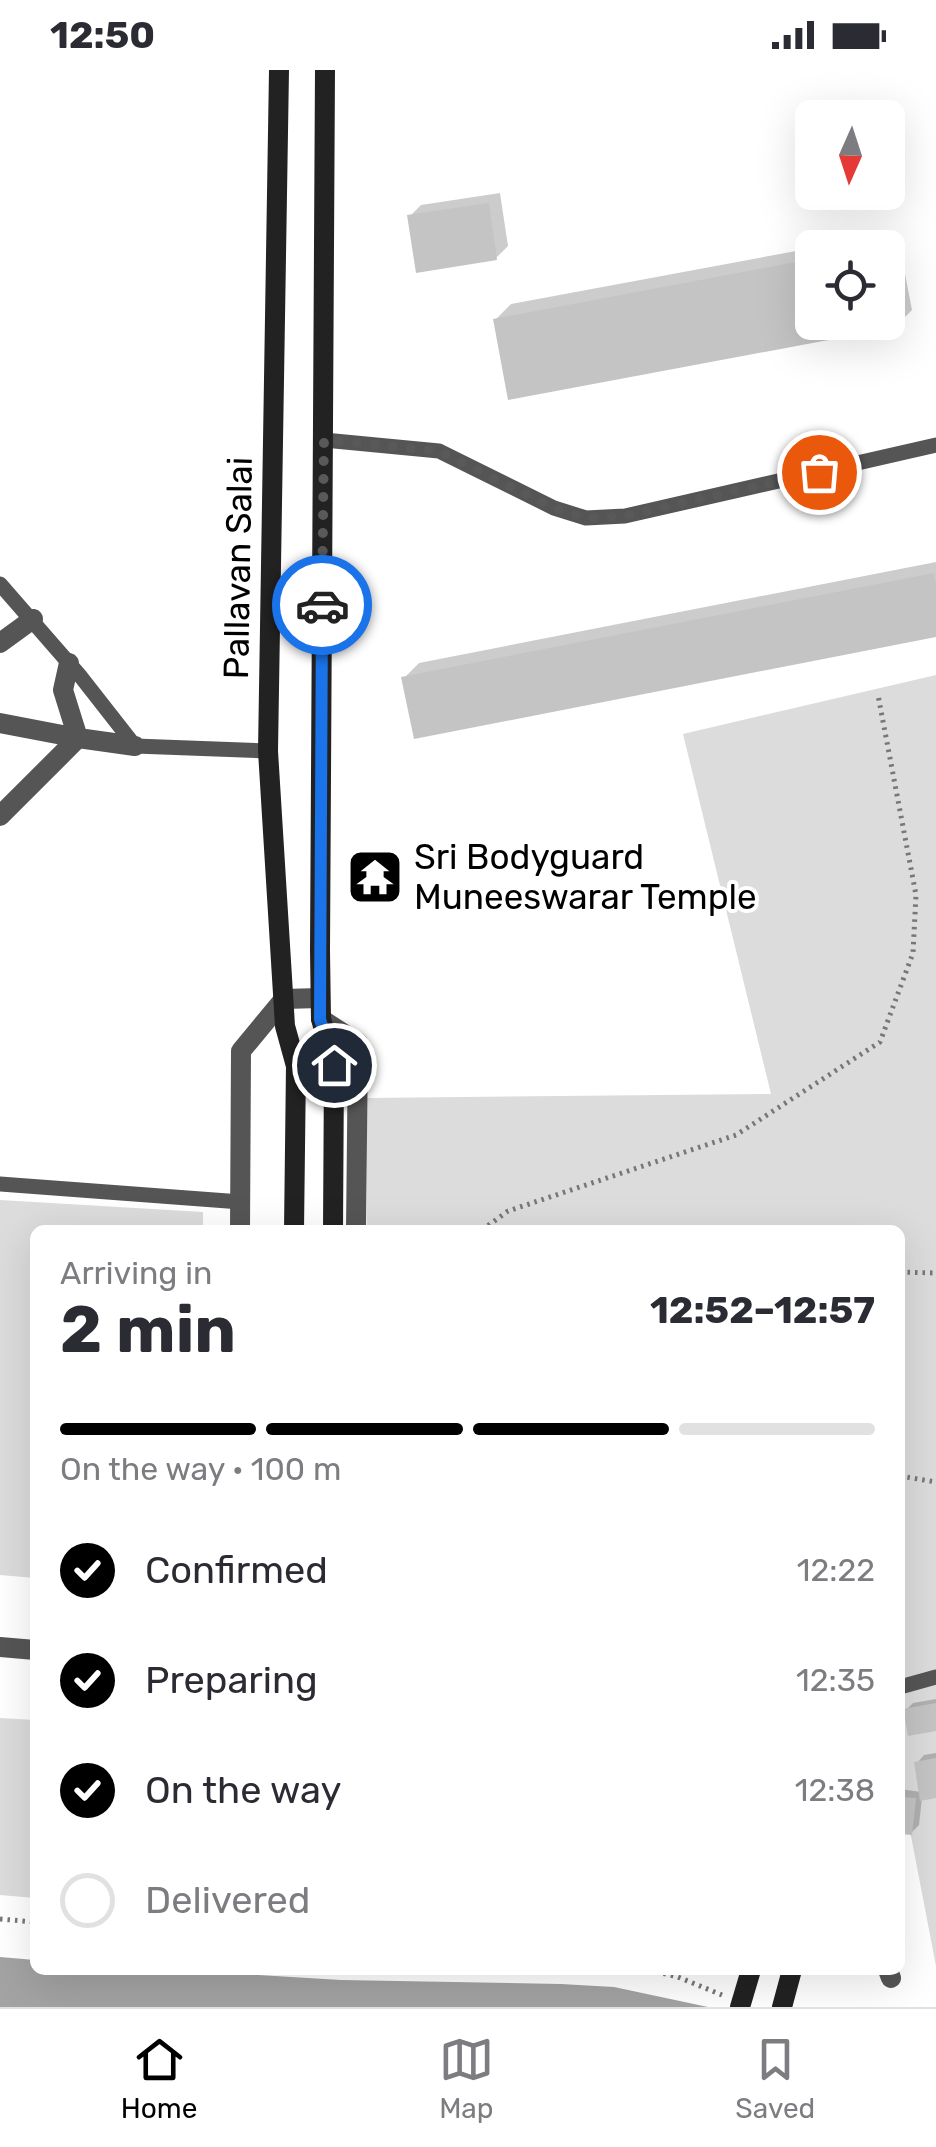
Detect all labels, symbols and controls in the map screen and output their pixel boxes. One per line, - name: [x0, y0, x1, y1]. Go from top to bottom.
- text: 12:50: [50, 12, 155, 58]
- north arrow: [795, 100, 905, 210]
- map controls: [795, 100, 905, 340]
- button: locate: [795, 230, 905, 340]
- pin: [777, 430, 862, 515]
- icon: bag: [792, 445, 847, 500]
- street label: Pallavan Salai: [215, 456, 261, 680]
- courier: [272, 555, 372, 655]
- icon: car: [295, 578, 350, 633]
- place label: Sri Bodyguard Muneeswarar Temple: [414, 836, 757, 918]
- temple icon: Sri Bodyguard Muneeswarar Temple: [345, 847, 405, 907]
- pin: [292, 1023, 377, 1108]
- icon: home: [307, 1038, 362, 1093]
- text: Arriving in: [60, 1254, 212, 1292]
- text: 12:52–12:57: [650, 1287, 875, 1333]
- text: 2 min: [60, 1291, 236, 1368]
- text: On the way · 100 m: [60, 1450, 341, 1488]
- icon: check: [60, 1543, 115, 1598]
- text: Confirmed: [145, 1547, 328, 1593]
- text: 12:22: [797, 1551, 875, 1589]
- icon: check: [60, 1653, 115, 1708]
- text: Preparing: [145, 1657, 318, 1703]
- text: 12:35: [796, 1661, 875, 1699]
- icon: check: [60, 1763, 115, 1818]
- text: On the way: [145, 1767, 341, 1813]
- text: 12:38: [795, 1771, 875, 1809]
- text: Delivered: [145, 1877, 310, 1923]
- tab: Home: [121, 2032, 197, 2125]
- tab: Map: [439, 2032, 494, 2125]
- tab: Saved: [735, 2032, 815, 2125]

